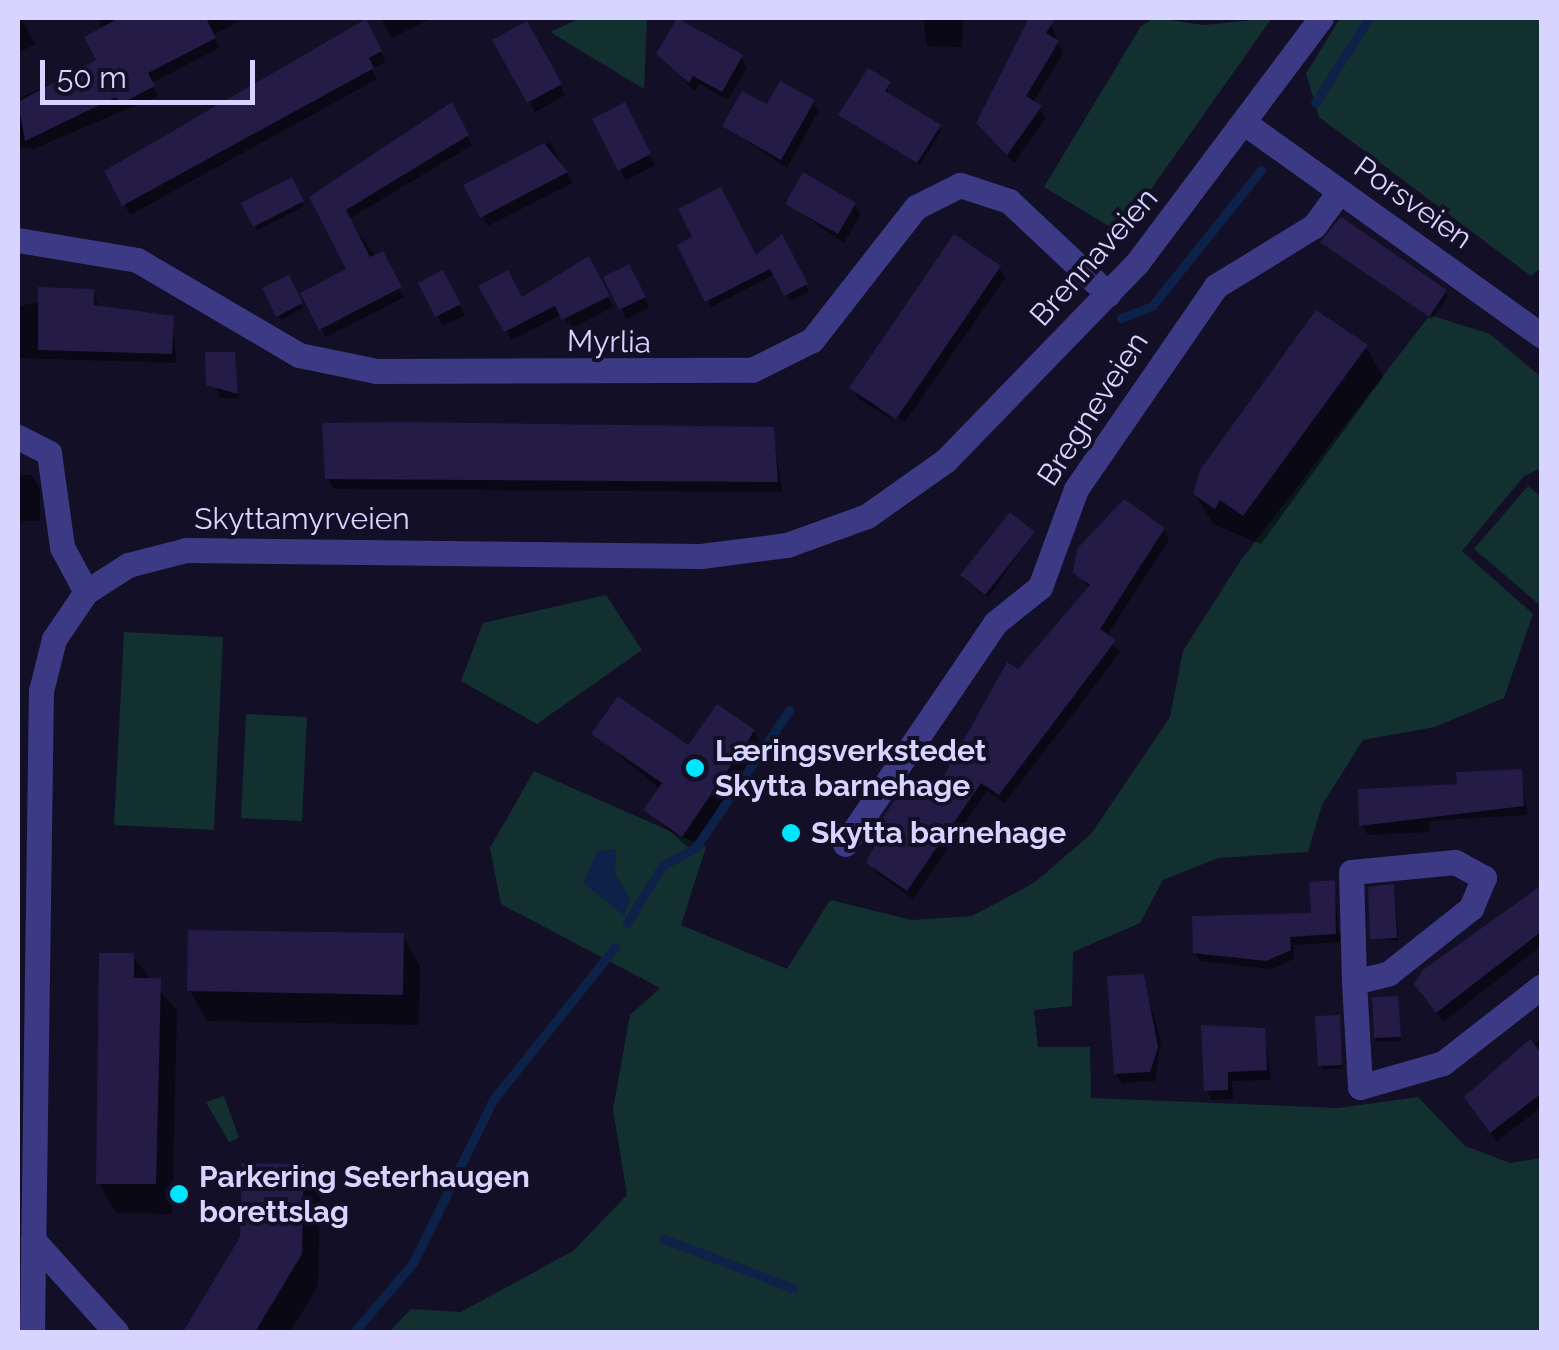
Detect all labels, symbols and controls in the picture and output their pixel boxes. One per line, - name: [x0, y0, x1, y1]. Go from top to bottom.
- scale bar: [45, 40, 260, 102]
- text: 50 m: [57, 60, 127, 95]
- street label: Porsveien: [1347, 149, 1479, 257]
- street label: Brennaveien: [1023, 181, 1165, 333]
- street label: Myrlia: [567, 323, 651, 361]
- street label: Bregneveien: [1030, 326, 1156, 492]
- street label: Skyttamyrveien: [194, 501, 410, 537]
- place label: Læringsverkstedet Skytta barnehage: [715, 733, 986, 804]
- marker: Læringsverkstedet Skytta barnehage: [684, 757, 706, 779]
- place label: Skytta barnehage: [811, 815, 1066, 851]
- marker: Skytta barnehage: [780, 822, 802, 844]
- place label: Parkering Seterhaugen borettslag: [199, 1159, 530, 1230]
- marker: Parkering Seterhaugen borettslag: [168, 1183, 190, 1205]

